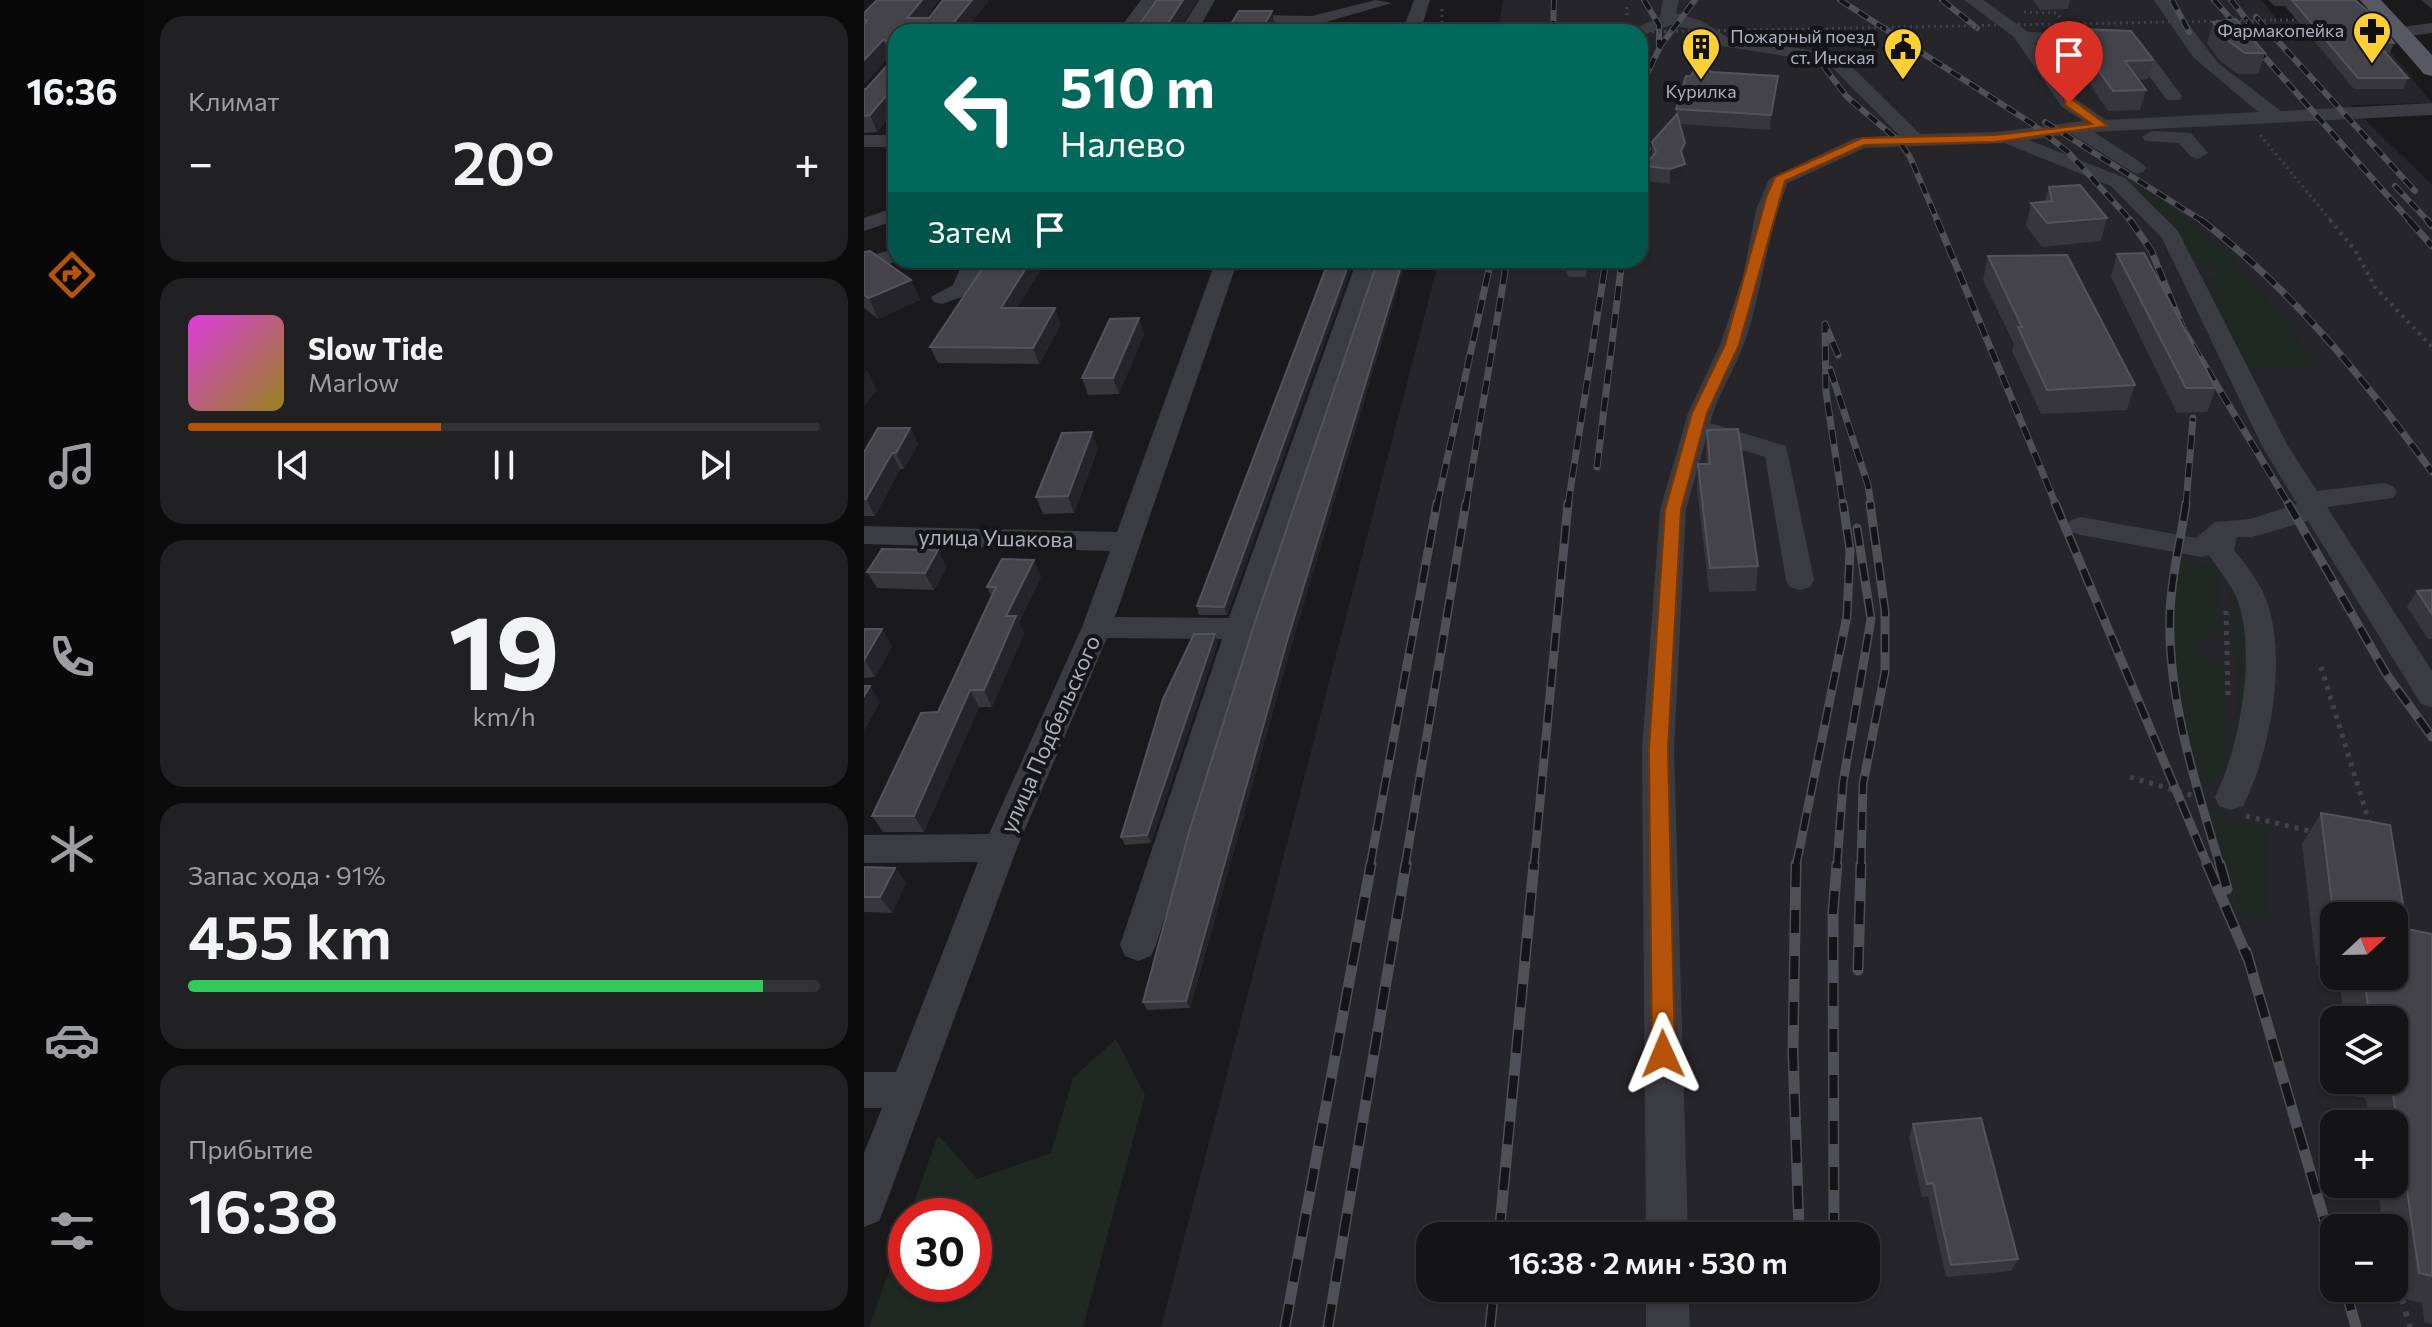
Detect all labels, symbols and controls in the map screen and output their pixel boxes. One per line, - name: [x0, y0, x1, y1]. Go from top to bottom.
- pharmacy icon: Фармакопейка: [2351, 10, 2393, 65]
- place label: Фармакопейка: [2218, 19, 2344, 41]
- pin: [2035, 21, 2103, 103]
- place label: Пожарный поезд ст. Инская: [1730, 25, 1875, 68]
- building icon: Курилка: [1680, 26, 1722, 81]
- public building icon: Пожарный поезд ст. Инская: [1882, 26, 1924, 81]
- icon: arrive: [2047, 33, 2091, 77]
- text: 510 m: [1060, 51, 1215, 120]
- icon: left: [928, 56, 1032, 160]
- text: 16:36: [26, 68, 118, 112]
- place label: Курилка: [1666, 80, 1737, 102]
- text: Климат: [188, 85, 280, 116]
- text: Налево: [1060, 120, 1186, 164]
- text: 20°: [452, 124, 555, 197]
- text: −: [188, 134, 213, 188]
- text: +: [794, 134, 820, 188]
- icon: arrive: [1028, 208, 1072, 252]
- text: Затем: [928, 212, 1012, 249]
- icon: directions: [44, 247, 100, 303]
- text: Slow Tide: [308, 329, 443, 366]
- text: Marlow: [308, 366, 399, 397]
- icon: music: [44, 438, 100, 494]
- icon: previous: [271, 443, 315, 487]
- icon: pause: [482, 443, 526, 487]
- icon: next: [693, 443, 737, 487]
- street label: улица Ушакова: [918, 523, 1074, 552]
- text: 19: [448, 584, 560, 711]
- icon: phone: [44, 629, 100, 685]
- street label: улица Подбельского: [994, 631, 1105, 837]
- text: km/h: [472, 700, 536, 731]
- icon: climate: [44, 821, 100, 877]
- text: Запас хода · 91%: [188, 859, 386, 890]
- text: 455 km: [188, 898, 392, 971]
- north arrow: [2320, 902, 2408, 990]
- map controls: [2320, 902, 2408, 1302]
- button: layers: [2320, 1006, 2408, 1094]
- icon: car: [44, 1012, 100, 1068]
- position arrow: [1621, 1012, 1705, 1096]
- button: +: [2320, 1110, 2408, 1198]
- text: Прибытие: [188, 1133, 313, 1164]
- text: 16:38: [188, 1172, 338, 1245]
- speed limit sign: 30: [888, 1198, 992, 1302]
- icon: filters: [44, 1203, 100, 1259]
- button: −: [2320, 1214, 2408, 1302]
- text: 16:38 · 2 мин · 530 m: [1508, 1243, 1788, 1280]

